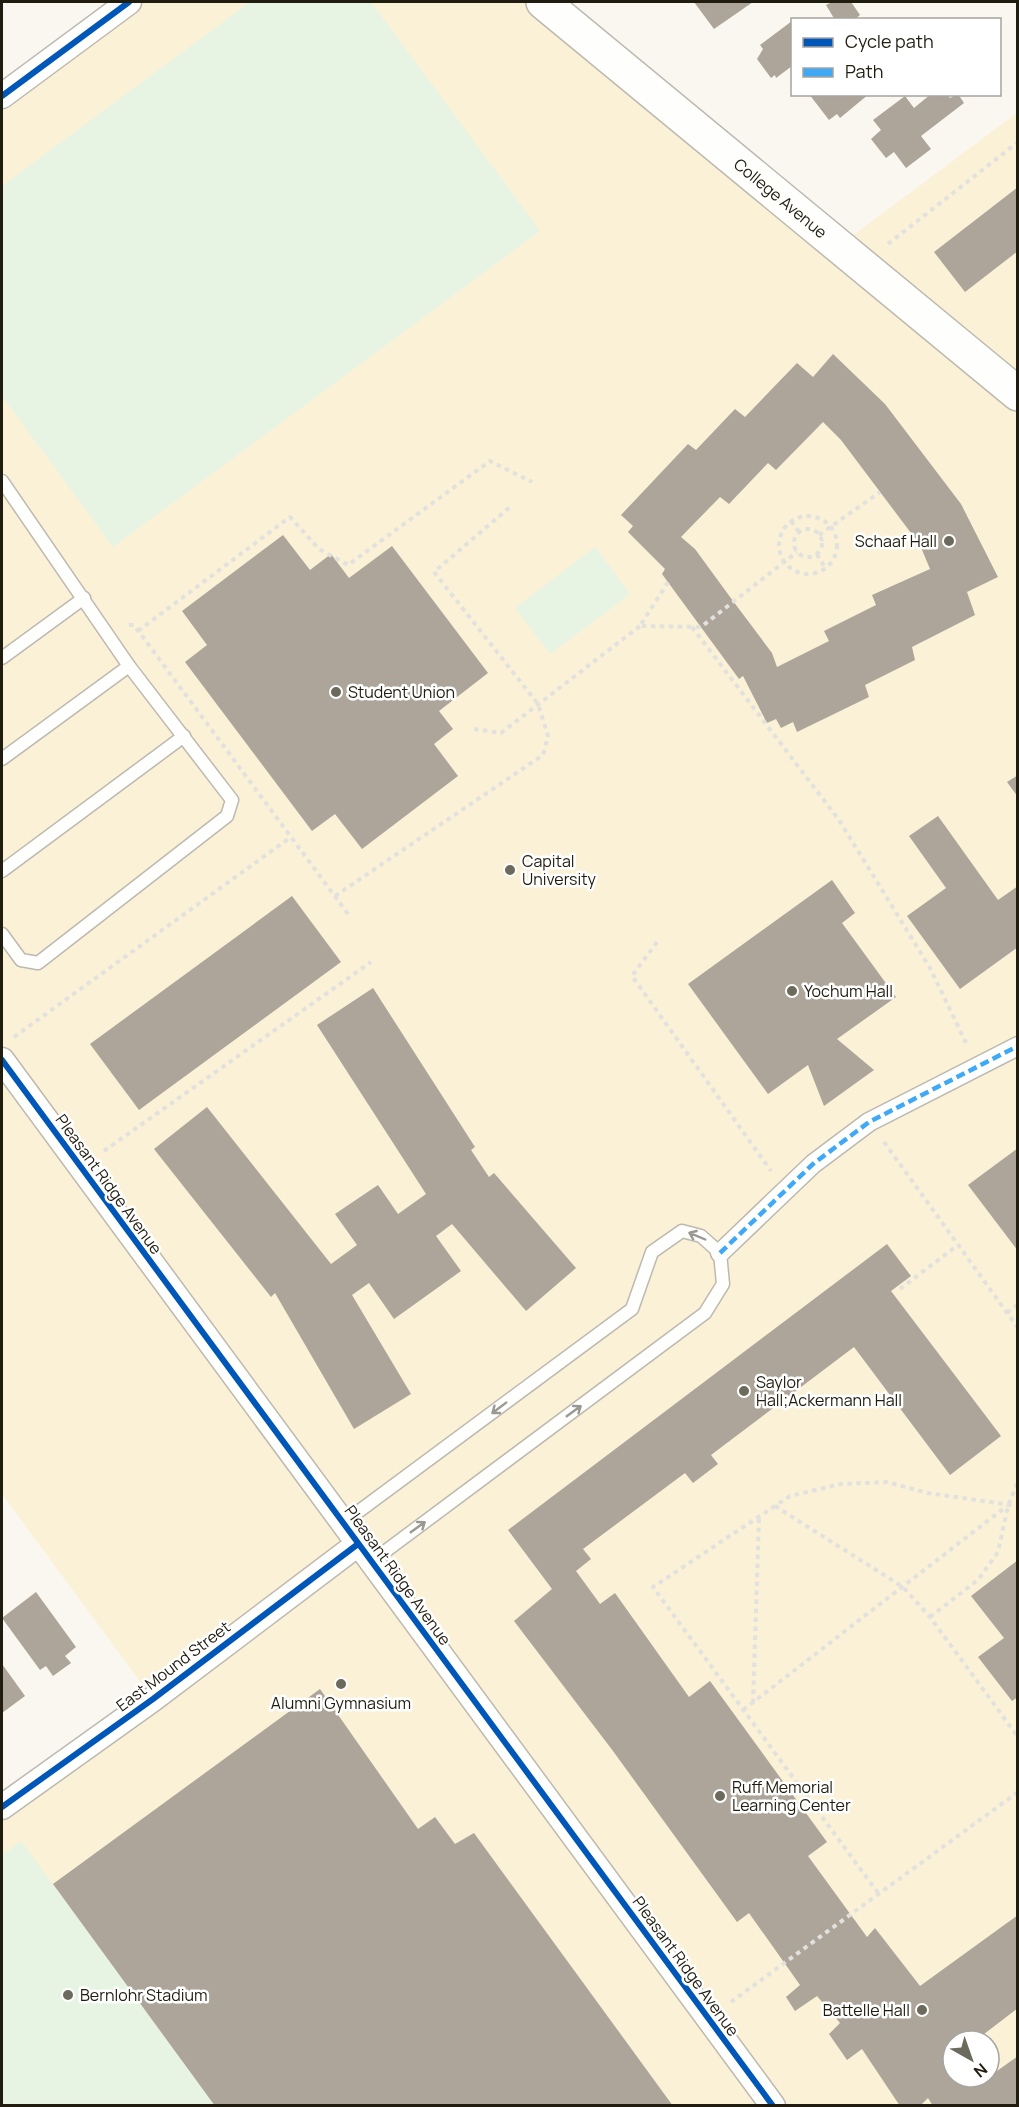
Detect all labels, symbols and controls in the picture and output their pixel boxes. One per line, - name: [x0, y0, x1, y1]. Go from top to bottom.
- legend: [791, 18, 1001, 96]
- text: Cycle path: [845, 29, 934, 53]
- text: Path: [845, 59, 883, 83]
- street label: College Avenue: [729, 153, 832, 243]
- place label: Schaaf Hall: [855, 530, 937, 552]
- marker: Schaaf Hall: [942, 534, 956, 548]
- place label: Student Union: [348, 681, 455, 703]
- marker: Student Union: [329, 685, 343, 699]
- place label: Capital University: [522, 850, 596, 890]
- marker: Capital University: [503, 863, 517, 877]
- place label: Yochum Hall: [804, 980, 893, 1002]
- marker: Yochum Hall: [785, 984, 799, 998]
- street label: Pleasant Ridge Avenue: [51, 1110, 167, 1258]
- one-way arrow: [688, 1230, 706, 1241]
- place label: Saylor Hall;Ackermann Hall: [756, 1371, 902, 1411]
- marker: Saylor Hall;Ackermann Hall: [737, 1384, 751, 1398]
- one-way arrow: [492, 1402, 508, 1414]
- one-way arrow: [566, 1405, 582, 1417]
- street label: Pleasant Ridge Avenue: [340, 1501, 456, 1649]
- one-way arrow: [409, 1521, 425, 1533]
- street label: East Mound Street: [111, 1616, 235, 1716]
- marker: Alumni Gymnasium: [334, 1677, 348, 1691]
- place label: Alumni Gymnasium: [271, 1692, 411, 1714]
- place label: Ruff Memorial Learning Center: [732, 1776, 851, 1816]
- marker: Ruff Memorial Learning Center: [713, 1789, 727, 1803]
- street label: Pleasant Ridge Avenue: [628, 1892, 744, 2040]
- place label: Bernlohr Stadium: [80, 1984, 208, 2006]
- marker: Bernlohr Stadium: [61, 1988, 75, 2002]
- place label: Battelle Hall: [823, 1999, 910, 2021]
- marker: Battelle Hall: [915, 2003, 929, 2017]
- north arrow: [941, 2029, 1001, 2089]
- text: N: [969, 2058, 992, 2083]

